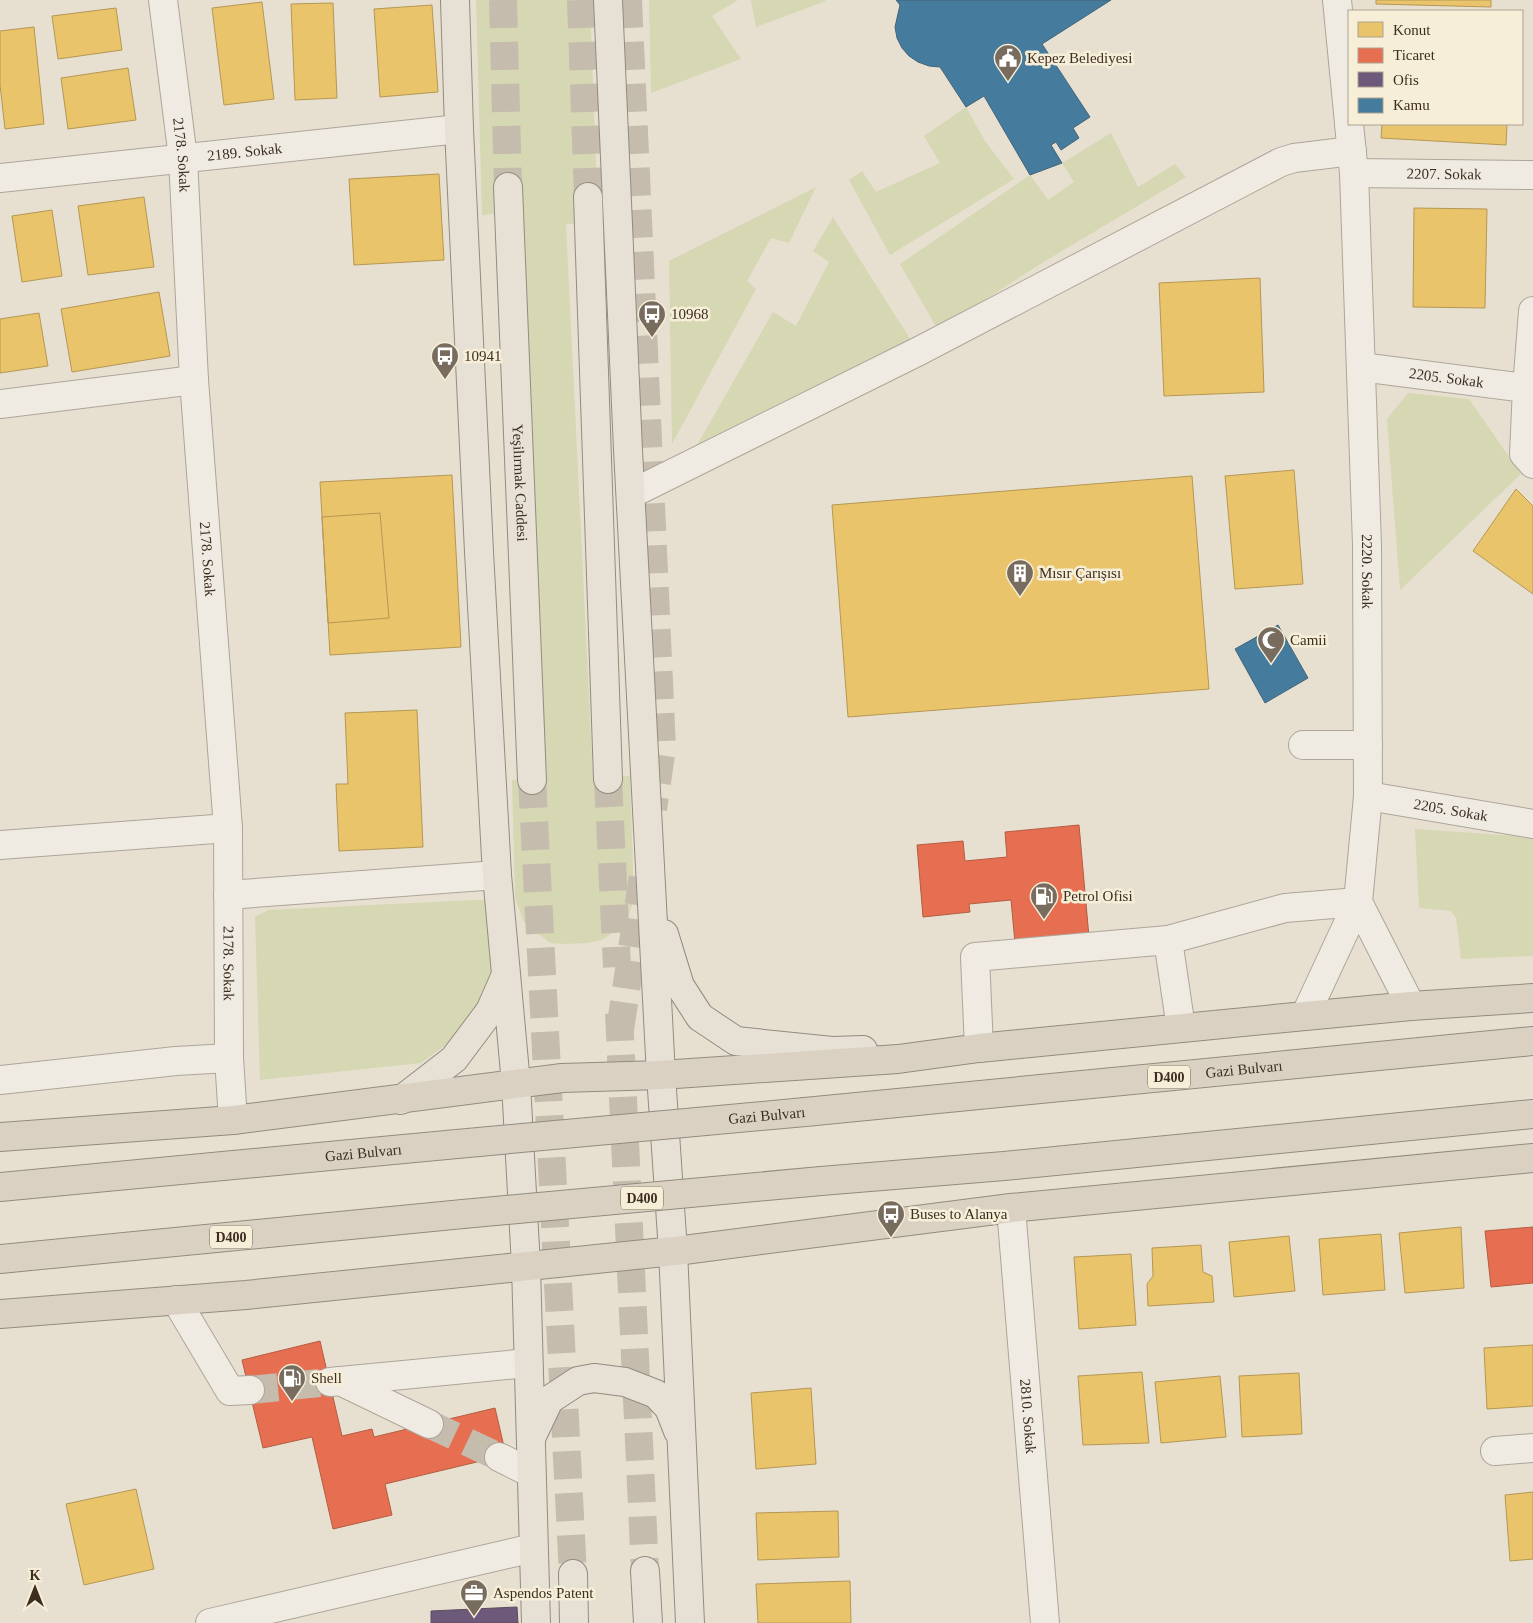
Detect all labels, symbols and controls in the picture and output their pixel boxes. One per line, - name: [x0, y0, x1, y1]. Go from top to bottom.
- legend: [1348, 10, 1523, 125]
- text: Konut: [1393, 22, 1431, 38]
- public building icon: Kepez Belediyesi: [993, 43, 1023, 82]
- text: Ticaret: [1393, 47, 1436, 63]
- place label: Kepez Belediyesi: [1027, 50, 1132, 66]
- text: Ofis: [1393, 72, 1419, 88]
- text: Kamu: [1393, 97, 1430, 113]
- street label: 2178. Sokak: [170, 117, 193, 193]
- street label: 2189. Sokak: [206, 140, 283, 164]
- street label: 2207. Sokak: [1406, 166, 1482, 182]
- bus stop icon: 10968: [637, 299, 667, 338]
- place label: 10968: [671, 306, 709, 322]
- bus stop icon: 10941: [430, 341, 460, 380]
- place label: 10941: [464, 348, 502, 364]
- street label: 2205. Sokak: [1408, 365, 1485, 391]
- street label: Yeşilırmak Caddesi: [510, 424, 530, 542]
- street label: 2178. Sokak: [197, 521, 218, 597]
- street label: 2220. Sokak: [1359, 534, 1375, 610]
- building icon: Mısır Çarışısı: [1005, 558, 1035, 597]
- place label: Mısır Çarışısı: [1039, 565, 1121, 581]
- mosque icon: Camii: [1256, 625, 1286, 664]
- place label: Camii: [1290, 632, 1327, 648]
- street label: 2205. Sokak: [1412, 796, 1490, 824]
- fuel station icon: Petrol Ofisi: [1029, 881, 1059, 920]
- place label: Petrol Ofisi: [1063, 888, 1133, 904]
- street label: 2178. Sokak: [220, 926, 237, 1001]
- street label: Gazi Bulvarı: [1205, 1057, 1283, 1081]
- road number: D400: [1148, 1066, 1190, 1088]
- street label: Gazi Bulvarı: [728, 1104, 806, 1127]
- street label: Gazi Bulvarı: [324, 1141, 403, 1164]
- road number: D400: [621, 1186, 663, 1210]
- bus stop icon: Buses to Alanya: [876, 1199, 906, 1238]
- place label: Buses to Alanya: [910, 1206, 1008, 1222]
- road number: D400: [210, 1226, 252, 1248]
- fuel station icon: Shell: [277, 1363, 307, 1402]
- place label: Shell: [311, 1370, 342, 1386]
- street label: 2810. Sokak: [1017, 1378, 1039, 1455]
- north arrow: [10, 1563, 60, 1613]
- text: K: [30, 1568, 41, 1583]
- office icon: Aspendos Patent: [459, 1578, 489, 1617]
- place label: Aspendos Patent: [493, 1585, 594, 1601]

